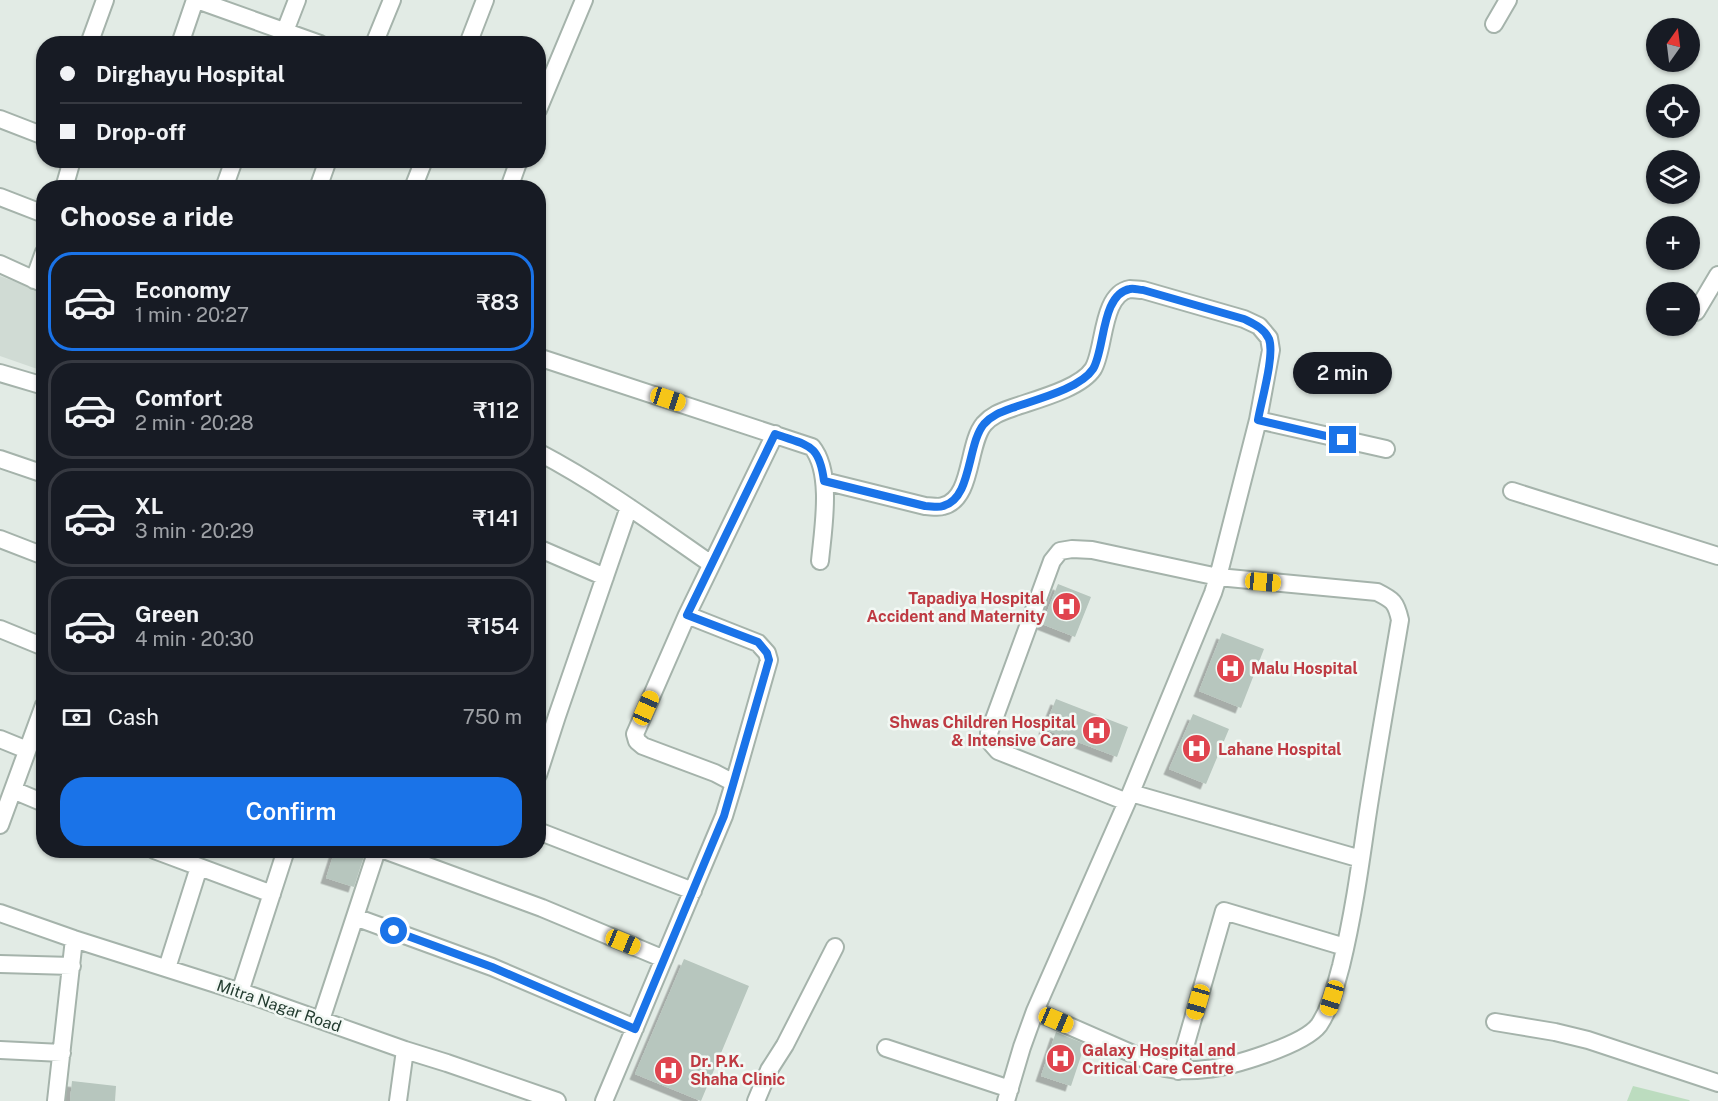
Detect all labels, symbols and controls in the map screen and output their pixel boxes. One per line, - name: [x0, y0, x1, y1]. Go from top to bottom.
- north arrow: [1646, 18, 1700, 72]
- map controls: [1646, 18, 1700, 336]
- text: Dirghayu Hospital: [96, 61, 285, 87]
- button: locate: [1646, 84, 1700, 138]
- text: Drop-off: [96, 119, 186, 145]
- button: layers: [1646, 150, 1700, 204]
- text: Choose a ride: [60, 200, 234, 232]
- button: +: [1646, 216, 1700, 270]
- icon: car: [63, 275, 117, 329]
- text: Economy: [135, 277, 231, 303]
- button: −: [1646, 282, 1700, 336]
- text: ₹83: [477, 289, 519, 315]
- text: 1 min · 20:27: [135, 303, 249, 327]
- callout: 2 min: [1294, 353, 1392, 395]
- text: 2 min: [1317, 361, 1368, 385]
- icon: car: [63, 383, 117, 437]
- text: Comfort: [135, 385, 222, 411]
- car: [648, 385, 688, 413]
- text: ₹112: [473, 397, 519, 423]
- text: 2 min · 20:28: [135, 411, 254, 435]
- route end: [1329, 426, 1356, 453]
- icon: car: [63, 491, 117, 545]
- text: XL: [135, 493, 163, 519]
- text: ₹141: [473, 505, 519, 531]
- text: 3 min · 20:29: [135, 519, 254, 543]
- car: [1244, 571, 1282, 593]
- place label: Tapadiya Hospital Accident and Maternity: [867, 589, 1045, 626]
- hospital icon: Tapadiya Hospital Accident and Maternity: [1050, 591, 1082, 623]
- icon: car: [63, 599, 117, 653]
- text: Green: [135, 601, 199, 627]
- text: ₹154: [468, 613, 519, 639]
- text: 4 min · 20:30: [135, 627, 254, 651]
- hospital icon: Malu Hospital: [1214, 652, 1246, 684]
- place label: Malu Hospital: [1251, 659, 1358, 678]
- car: [630, 688, 662, 728]
- icon: cash: [60, 701, 93, 734]
- text: Cash: [108, 704, 159, 730]
- text: 750 m: [463, 705, 522, 729]
- place label: Shwas Children Hospital & Intensive Care: [889, 713, 1076, 750]
- hospital icon: Shwas Children Hospital & Intensive Care: [1081, 715, 1113, 747]
- hospital icon: Lahane Hospital: [1181, 733, 1213, 765]
- place label: Lahane Hospital: [1218, 740, 1342, 759]
- button: Confirm: [60, 777, 522, 846]
- route start: [380, 917, 407, 944]
- car: [603, 927, 643, 957]
- street label: Mitra Nagar Road: [214, 976, 344, 1036]
- car: [1318, 978, 1346, 1018]
- car: [1184, 982, 1212, 1022]
- car: [1036, 1005, 1076, 1035]
- place label: Galaxy Hospital and Critical Care Centre: [1082, 1041, 1236, 1078]
- hospital icon: Galaxy Hospital and Critical Care Centre: [1045, 1043, 1077, 1075]
- place label: Dr. P.K. Shaha Clinic: [690, 1052, 785, 1089]
- hospital icon: Dr. P.K. Shaha Clinic: [653, 1054, 685, 1086]

